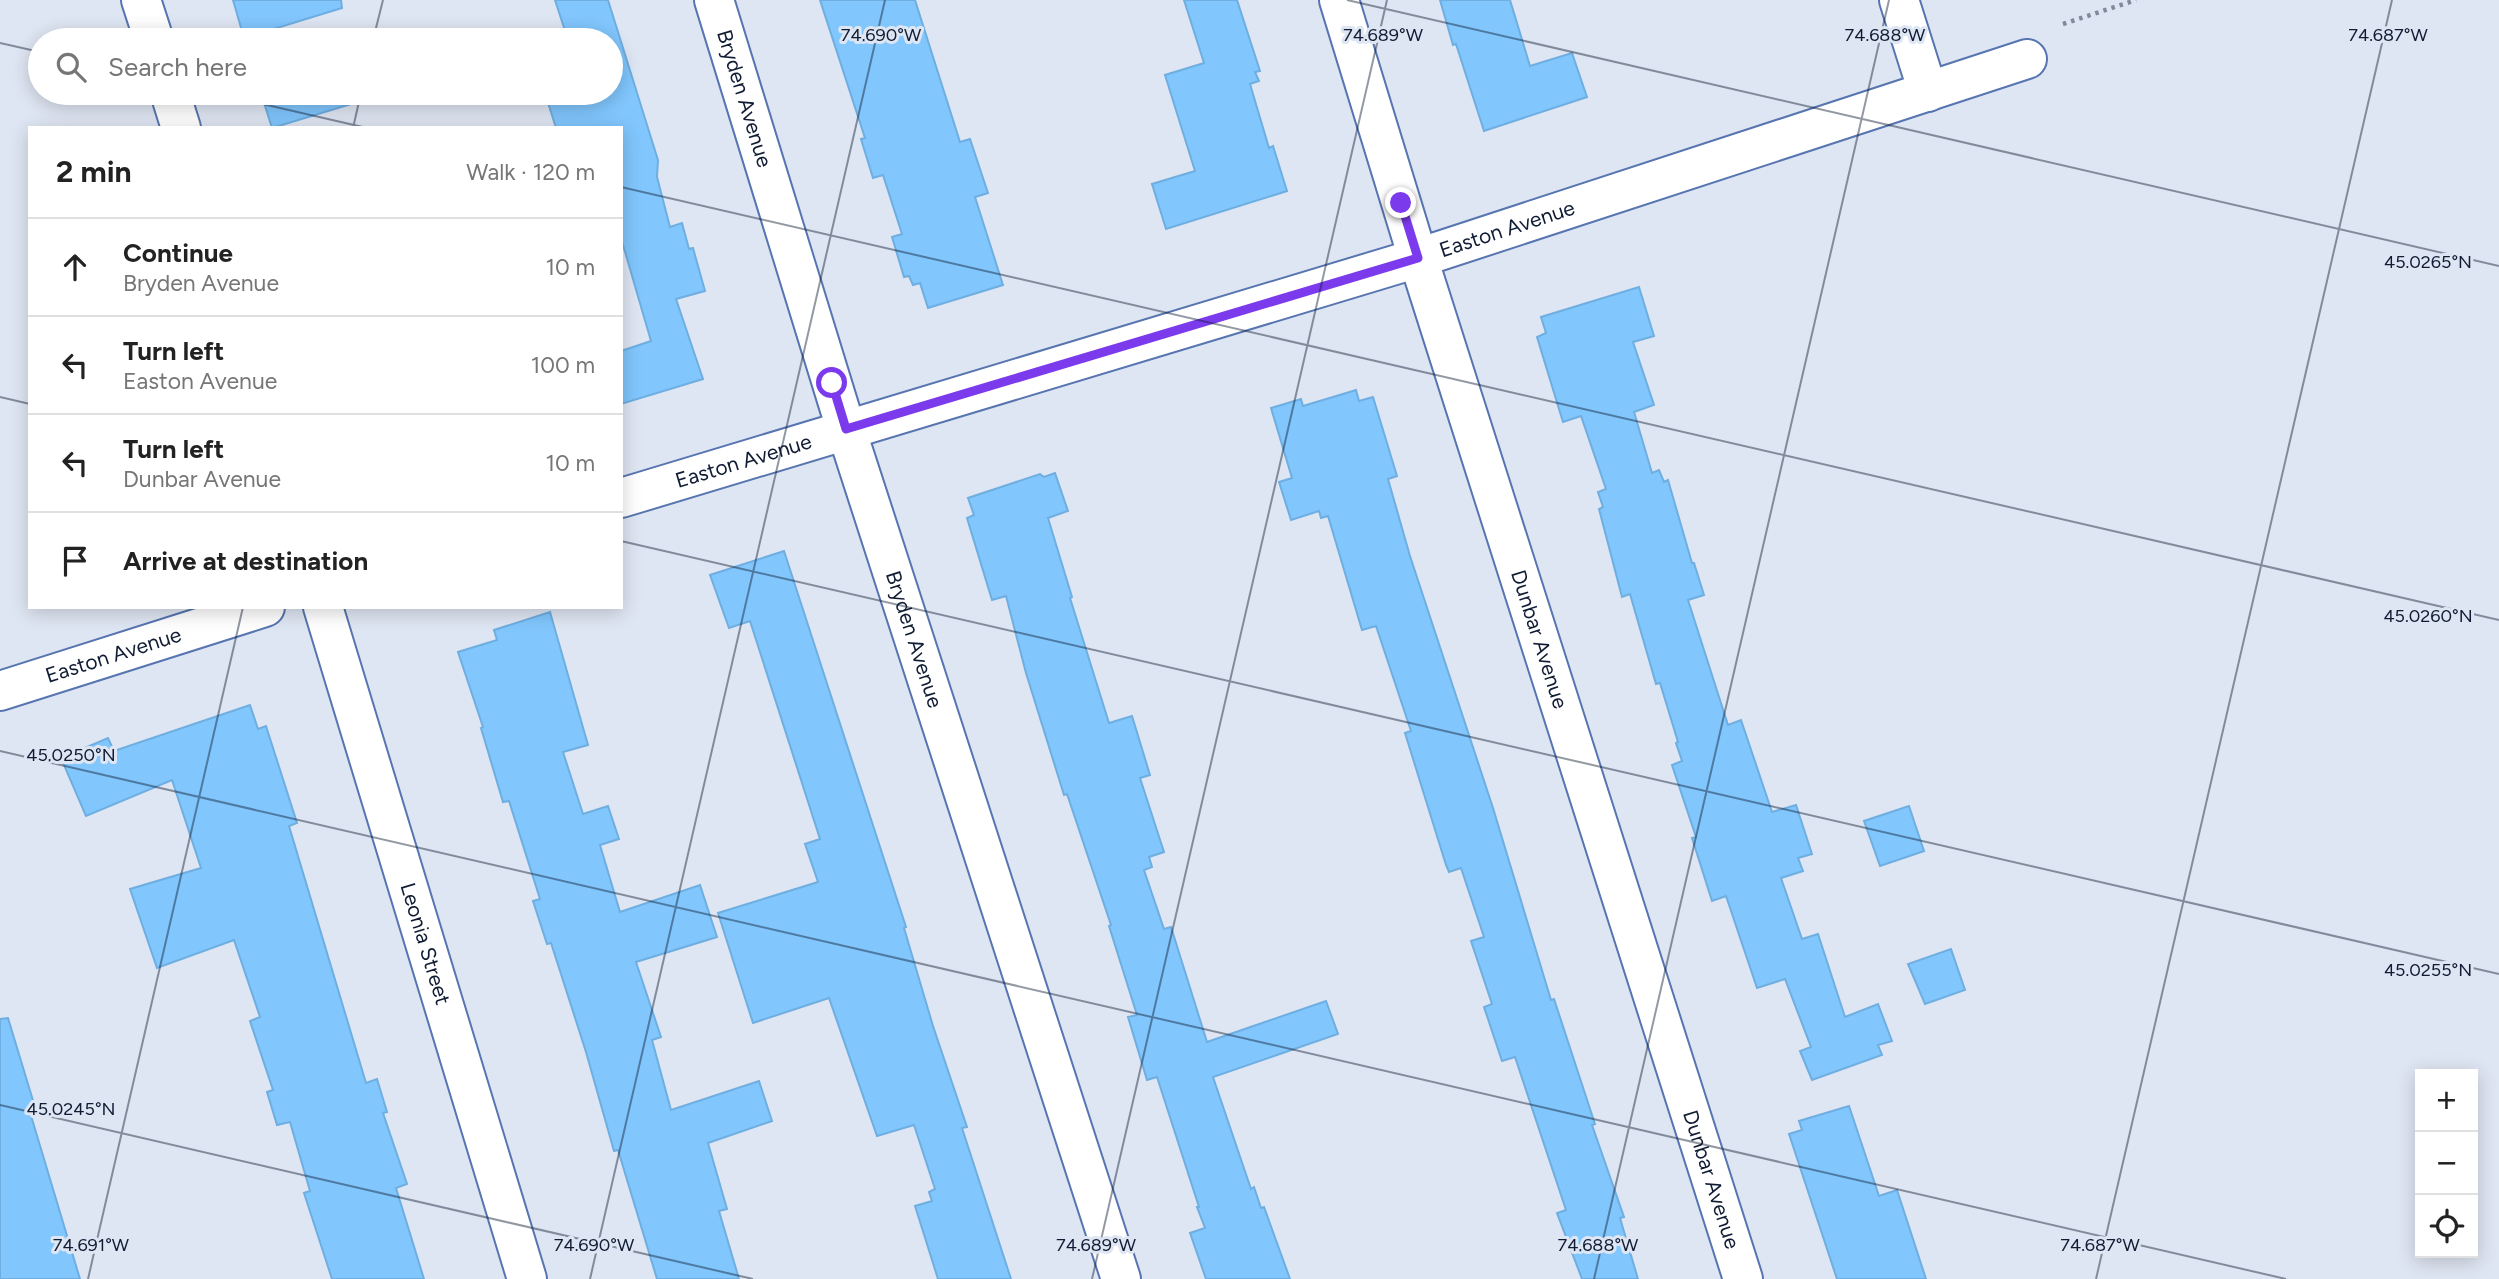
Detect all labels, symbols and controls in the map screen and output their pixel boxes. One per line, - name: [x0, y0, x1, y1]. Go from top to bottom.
- text: 74.690°W: [841, 24, 922, 46]
- text: 74.689°W: [1343, 24, 1424, 46]
- text: 74.688°W: [1845, 24, 1926, 46]
- text: 74.687°W: [2348, 24, 2428, 46]
- street label: Bryden Avenue: [712, 27, 778, 170]
- search box: [28, 28, 623, 105]
- icon: search: [52, 48, 90, 86]
- text: Search here: [108, 51, 247, 83]
- text: 2 min: [56, 153, 132, 190]
- text: Walk · 120 m: [466, 158, 595, 186]
- route end: [1385, 187, 1416, 218]
- street label: Easton Avenue: [1436, 195, 1578, 262]
- text: Continue: [123, 237, 233, 269]
- icon: ahead: [56, 248, 94, 286]
- text: 45.0265°N: [2384, 251, 2472, 273]
- text: 10 m: [546, 253, 595, 281]
- text: Bryden Avenue: [123, 269, 279, 297]
- text: Turn left: [123, 335, 224, 367]
- icon: left: [56, 346, 94, 384]
- text: 100 m: [531, 351, 595, 379]
- text: Easton Avenue: [123, 367, 277, 395]
- route start: [816, 367, 847, 398]
- street label: Easton Avenue: [672, 428, 815, 493]
- text: Turn left: [123, 433, 224, 465]
- icon: left: [56, 444, 94, 482]
- text: 10 m: [546, 449, 595, 477]
- text: Dunbar Avenue: [123, 465, 281, 493]
- icon: arrive: [56, 542, 94, 580]
- text: Arrive at destination: [123, 545, 368, 577]
- street label: Dunbar Avenue: [1506, 567, 1574, 712]
- street label: Bryden Avenue: [881, 568, 948, 711]
- text: 45.0260°N: [2383, 605, 2473, 627]
- street label: Easton Avenue: [42, 621, 184, 688]
- text: 45.0250°N: [26, 744, 116, 766]
- street label: Leonia Street: [395, 880, 456, 1008]
- text: 45.0255°N: [2384, 959, 2472, 981]
- map controls: [2415, 1069, 2478, 1258]
- button: +: [2415, 1069, 2478, 1132]
- text: 45.0245°N: [27, 1098, 115, 1120]
- street label: Dunbar Avenue: [1678, 1107, 1746, 1252]
- button: −: [2415, 1132, 2478, 1195]
- button: locate: [2415, 1195, 2478, 1258]
- text: 74.691°W: [53, 1234, 130, 1256]
- text: 74.690°W: [554, 1234, 635, 1256]
- text: 74.689°W: [1056, 1234, 1137, 1256]
- text: 74.688°W: [1558, 1234, 1639, 1256]
- text: 74.687°W: [2060, 1234, 2140, 1256]

